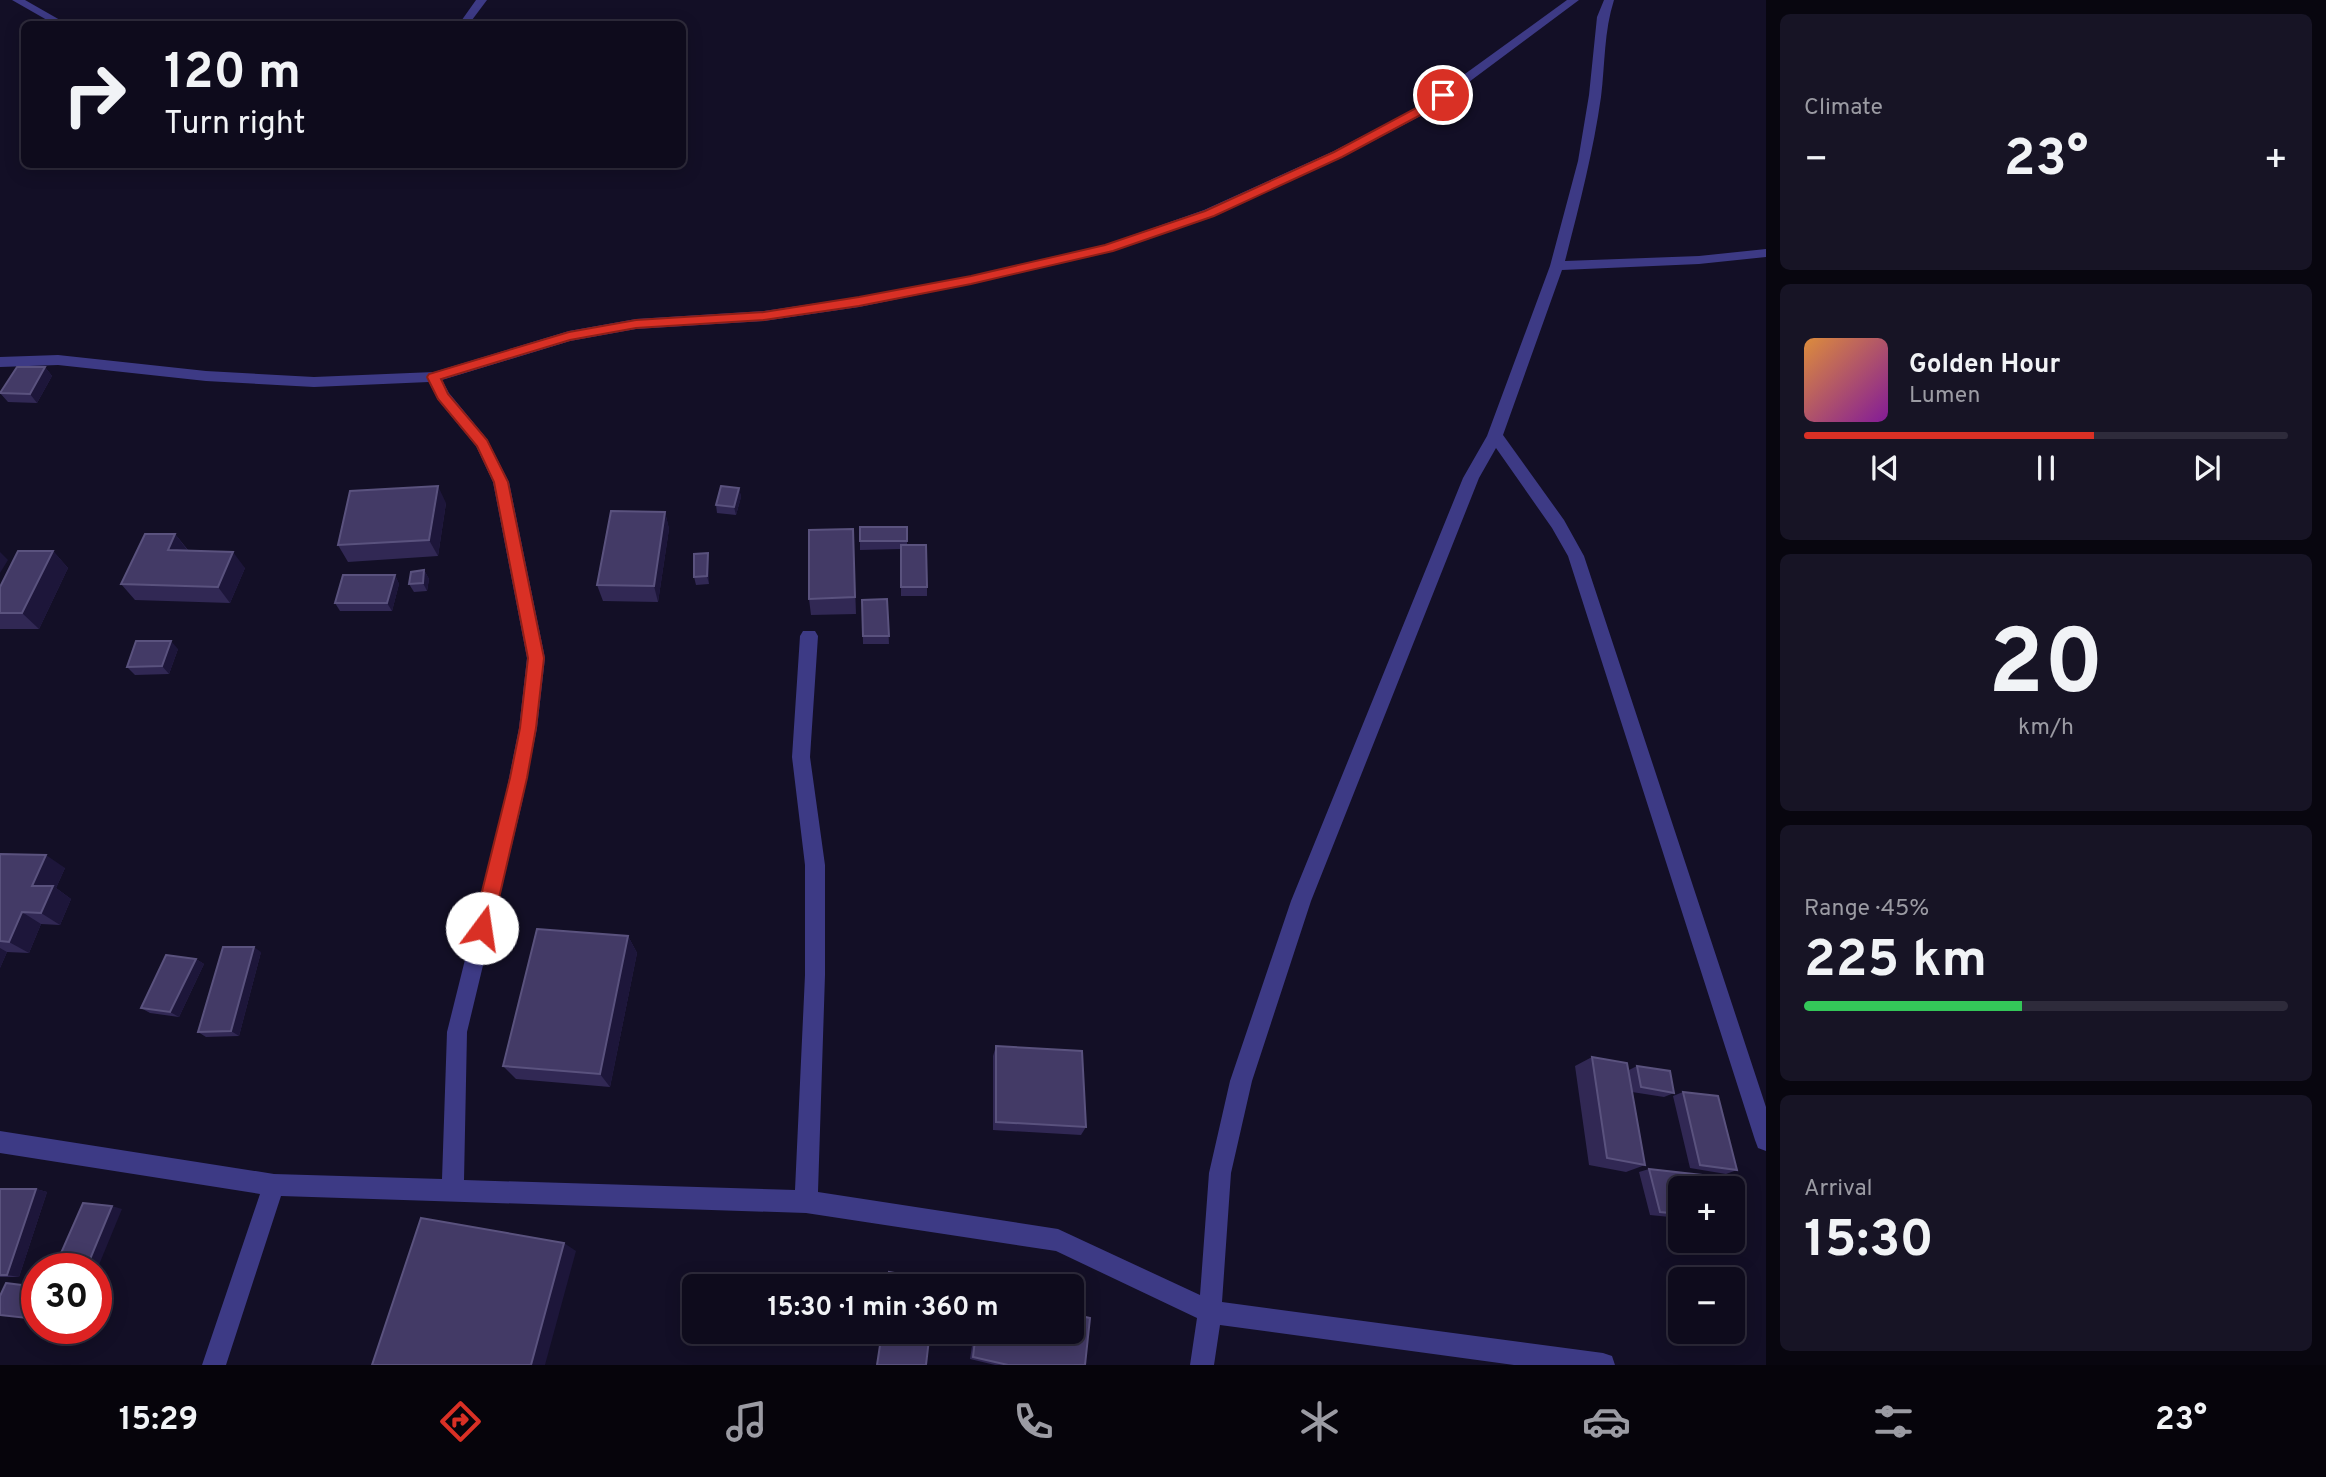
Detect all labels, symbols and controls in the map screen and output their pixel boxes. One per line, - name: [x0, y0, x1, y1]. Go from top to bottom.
- text: 120 m: [164, 44, 301, 106]
- icon: right: [49, 49, 140, 140]
- pin: [1413, 65, 1473, 125]
- icon: arrive: [1424, 76, 1462, 114]
- text: Climate: [1804, 94, 1883, 123]
- text: Turn right: [164, 105, 306, 145]
- text: 23°: [2004, 128, 2088, 194]
- text: −: [1804, 137, 1829, 186]
- text: +: [2263, 137, 2288, 186]
- text: Golden Hour: [1909, 349, 2060, 382]
- text: Lumen: [1909, 382, 1980, 411]
- icon: previous: [1866, 449, 1904, 487]
- icon: pause: [2027, 449, 2065, 487]
- icon: next: [2188, 449, 2226, 487]
- text: 20: [1988, 611, 2104, 726]
- text: km/h: [2018, 714, 2074, 743]
- position arrow: [445, 891, 519, 965]
- text: Range · 45%: [1804, 895, 1929, 924]
- text: 225 km: [1804, 929, 1987, 995]
- text: Arrival: [1804, 1175, 1873, 1204]
- map controls: [1668, 1176, 1745, 1344]
- button: +: [1668, 1176, 1745, 1253]
- text: 15:30: [1804, 1209, 1934, 1275]
- speed limit sign: 30: [21, 1253, 112, 1344]
- button: −: [1668, 1267, 1745, 1344]
- text: 15:30 · 1 min · 360 m: [767, 1292, 999, 1325]
- icon: directions: [436, 1397, 485, 1446]
- icon: music: [722, 1397, 771, 1446]
- icon: phone: [1009, 1397, 1058, 1446]
- icon: climate: [1295, 1397, 1344, 1446]
- icon: car: [1582, 1397, 1631, 1446]
- icon: filters: [1869, 1397, 1918, 1446]
- text: 15:29: [119, 1401, 198, 1441]
- text: 23°: [2155, 1401, 2207, 1441]

